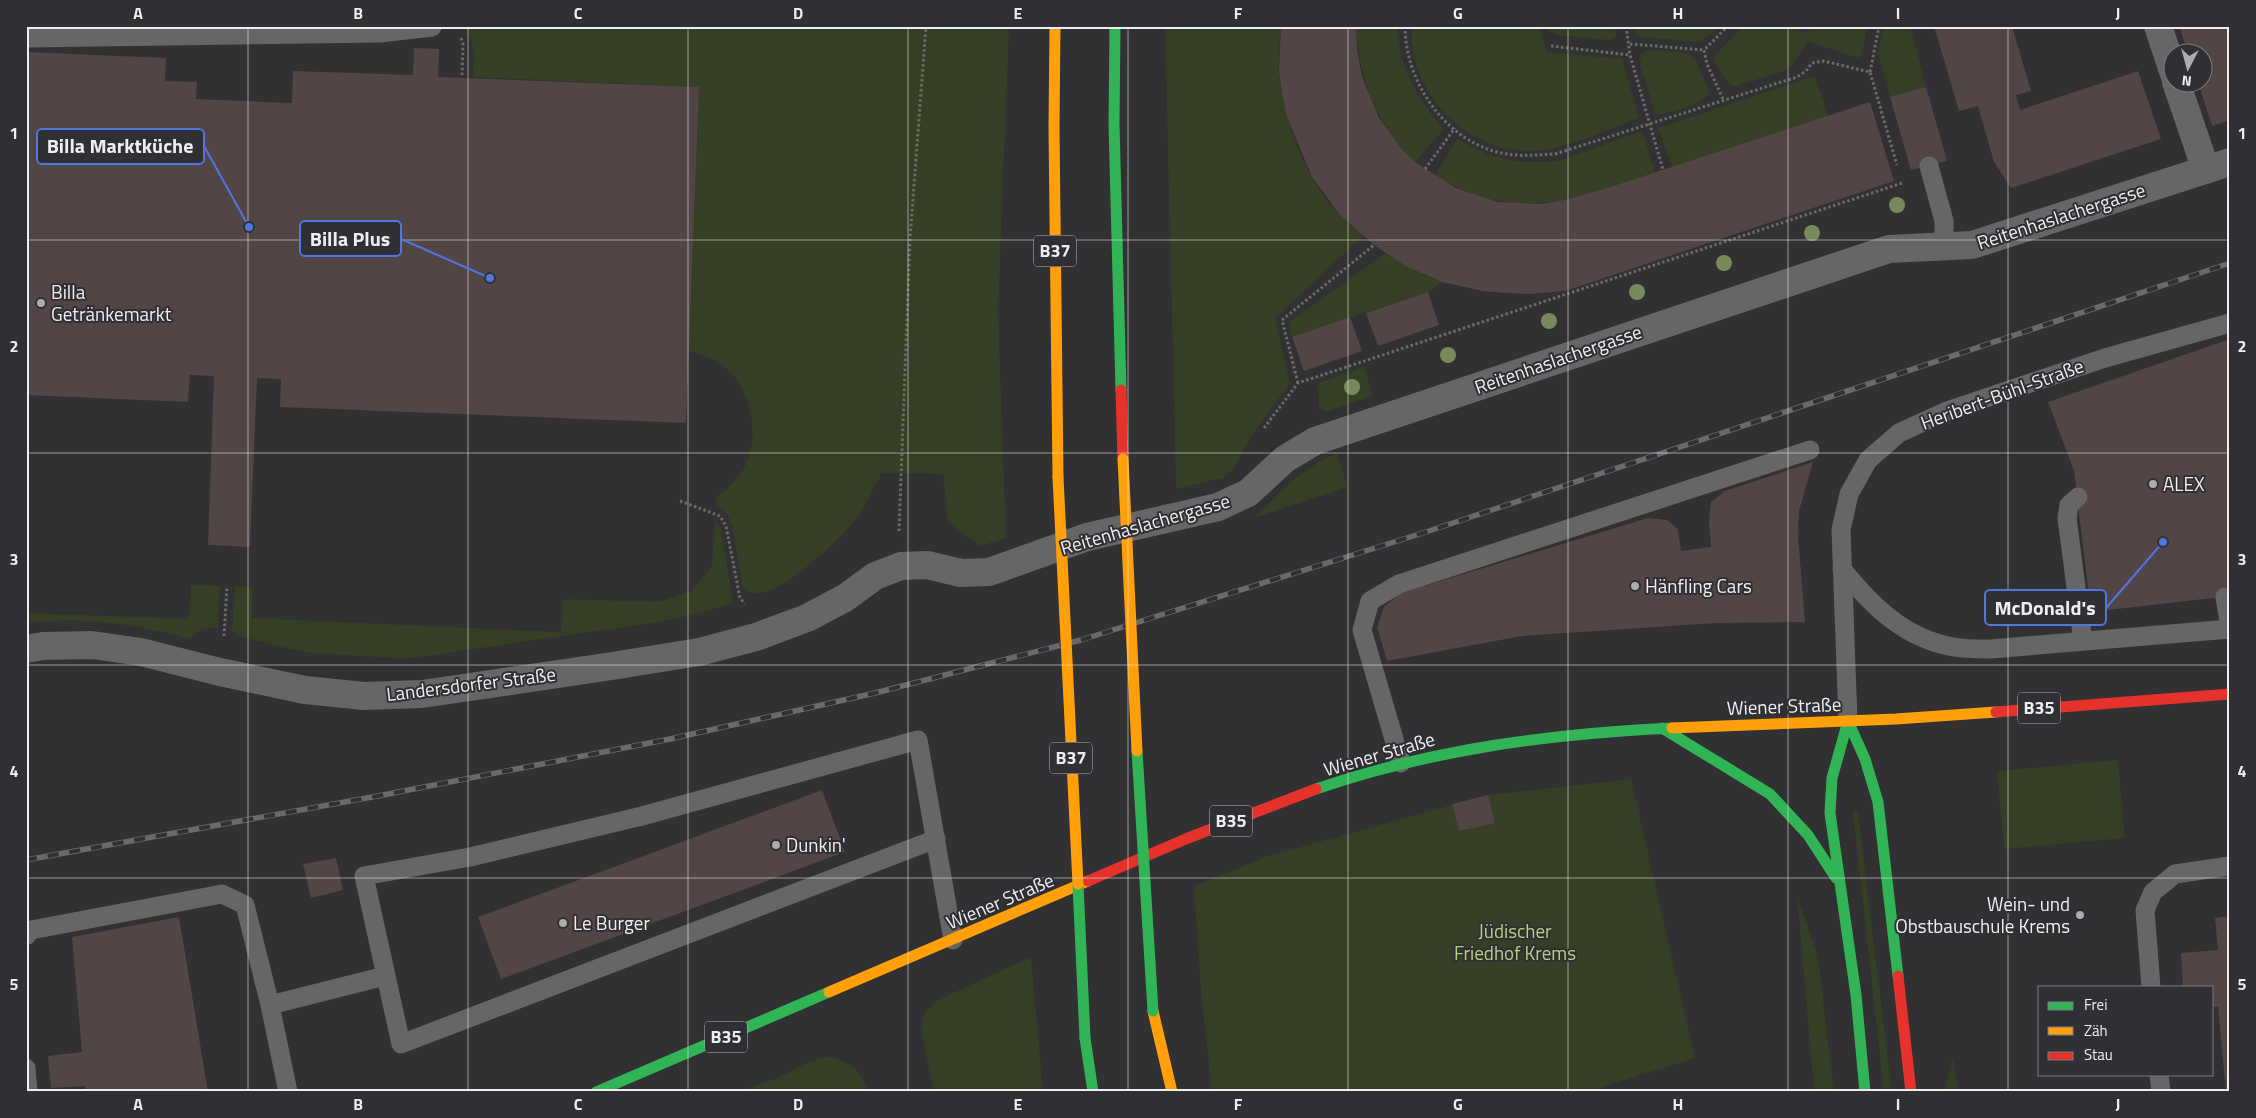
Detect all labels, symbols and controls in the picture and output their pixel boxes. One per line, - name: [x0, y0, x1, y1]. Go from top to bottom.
- text: A: [133, 1, 143, 25]
- text: B: [353, 1, 363, 25]
- text: C: [574, 1, 583, 25]
- text: D: [793, 1, 803, 25]
- text: E: [1014, 1, 1023, 25]
- text: F: [1234, 1, 1243, 25]
- text: G: [1453, 1, 1463, 25]
- text: H: [1673, 1, 1683, 25]
- text: I: [1896, 1, 1900, 25]
- text: J: [2116, 1, 2120, 25]
- north arrow: [2164, 42, 2214, 92]
- text: N: [2181, 70, 2193, 92]
- text: 1: [10, 121, 18, 145]
- text: 1: [2238, 121, 2246, 145]
- callout: Billa Marktküche: [37, 129, 204, 164]
- text: Billa Marktküche: [47, 130, 193, 161]
- street label: Reitenhaslachergasse: [1973, 175, 2149, 256]
- callout: Billa Plus: [300, 221, 401, 256]
- text: Billa Plus: [310, 223, 390, 254]
- road number: B37: [1034, 236, 1076, 266]
- place label: Billa Getränkemarkt: [51, 277, 172, 328]
- marker: Billa Getränkemarkt: [35, 297, 47, 309]
- street label: Reitenhaslachergasse: [1470, 316, 1645, 401]
- text: 2: [10, 334, 18, 358]
- text: 2: [2238, 334, 2246, 358]
- street label: Heribert-Bühl-Straße: [1916, 351, 2087, 436]
- place label: ALEX: [2163, 469, 2205, 498]
- marker: ALEX: [2147, 478, 2159, 490]
- street label: Reitenhaslachergasse: [1057, 485, 1233, 562]
- text: 3: [10, 547, 18, 571]
- text: 3: [2238, 547, 2246, 571]
- place label: Hänfling Cars: [1645, 571, 1752, 600]
- marker: Hänfling Cars: [1629, 580, 1641, 592]
- callout: McDonald's: [1985, 590, 2106, 625]
- text: McDonald's: [1994, 592, 2096, 623]
- street label: Landersdorfer Straße: [385, 659, 557, 708]
- street label: Wiener Straße: [1726, 689, 1842, 722]
- road number: B35: [2018, 692, 2060, 724]
- street label: Wiener Straße: [1320, 724, 1438, 783]
- road number: B37: [1050, 742, 1092, 774]
- text: 4: [10, 759, 19, 783]
- text: 4: [2238, 759, 2247, 783]
- road number: B35: [1210, 806, 1252, 836]
- place label: Dunkin': [786, 830, 846, 859]
- marker: Dunkin': [770, 839, 782, 851]
- street label: Wiener Straße: [941, 865, 1058, 936]
- place label: Wein- und Obstbauschule Krems: [1895, 889, 2070, 940]
- place label: Le Burger: [573, 908, 650, 937]
- marker: Wein- und Obstbauschule Krems: [2074, 909, 2086, 921]
- park label: Jüdischer Friedhof Krems: [1454, 916, 1576, 967]
- marker: Le Burger: [557, 917, 569, 929]
- text: 5: [10, 972, 19, 996]
- text: 5: [2238, 972, 2247, 996]
- legend: [2038, 986, 2214, 1076]
- text: Frei: [2084, 993, 2107, 1016]
- text: Zäh: [2084, 1019, 2108, 1042]
- road number: B35: [705, 1022, 747, 1052]
- text: Stau: [2084, 1043, 2113, 1066]
- text: A: [133, 1092, 143, 1116]
- text: B: [353, 1092, 363, 1116]
- text: C: [574, 1092, 583, 1116]
- text: D: [793, 1092, 803, 1116]
- text: E: [1014, 1092, 1023, 1116]
- text: F: [1234, 1092, 1243, 1116]
- text: G: [1453, 1092, 1463, 1116]
- text: H: [1673, 1092, 1683, 1116]
- text: I: [1896, 1092, 1900, 1116]
- text: J: [2116, 1092, 2120, 1116]

